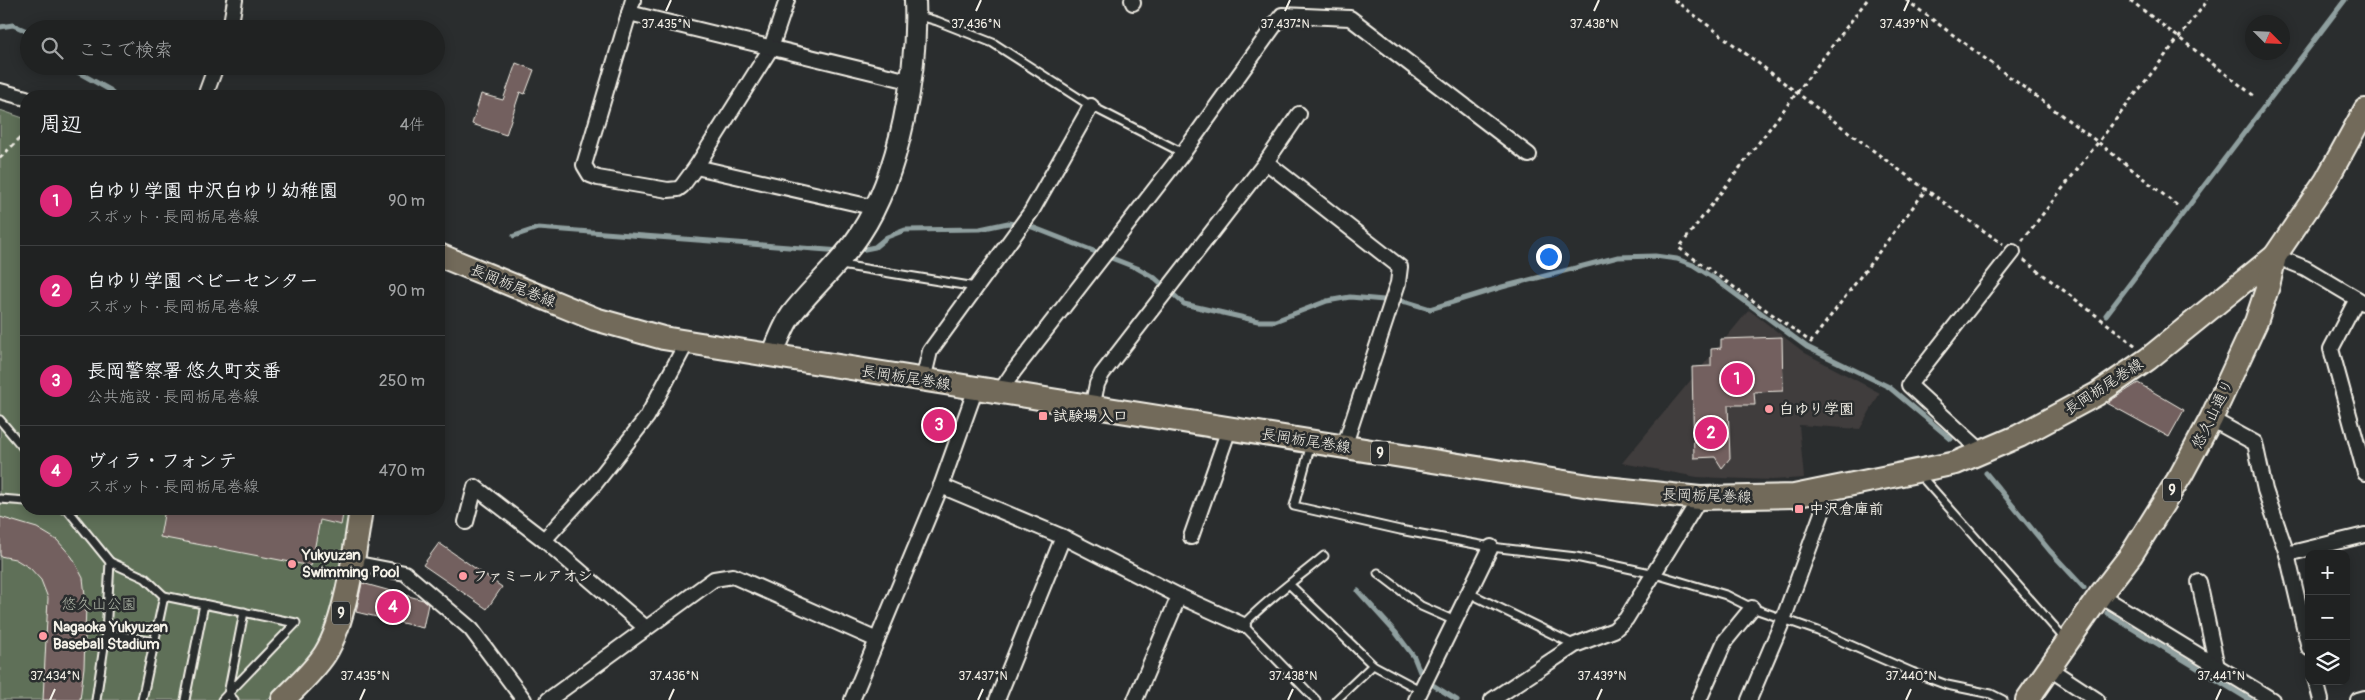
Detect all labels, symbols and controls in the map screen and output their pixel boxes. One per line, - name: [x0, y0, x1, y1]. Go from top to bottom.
- north arrow: [2245, 15, 2290, 60]
- text: 37.435°N: [641, 17, 691, 32]
- text: 37.436°N: [951, 17, 1001, 32]
- text: 37.437°N: [1260, 17, 1310, 32]
- text: 37.438°N: [1570, 17, 1618, 32]
- text: 37.439°N: [1880, 17, 1928, 32]
- search box: [20, 20, 445, 75]
- icon: search: [38, 34, 66, 62]
- text: ここで検索: [78, 38, 173, 62]
- text: 周辺: [40, 111, 82, 138]
- text: 4件: [400, 115, 425, 135]
- text: 白ゆり学園 中沢白ゆり幼稚園: [87, 179, 338, 203]
- text: 1: [53, 191, 59, 211]
- text: 90 m: [388, 191, 425, 211]
- text: スポット · 長岡栃尾巻線: [87, 207, 259, 227]
- your location: [1536, 244, 1562, 270]
- street label: 長岡栃尾巻線: [468, 260, 558, 312]
- text: 白ゆり学園 ベビーセンター: [87, 269, 318, 293]
- text: 2: [52, 281, 60, 301]
- text: 90 m: [388, 281, 425, 301]
- text: スポット · 長岡栃尾巻線: [87, 297, 259, 317]
- street label: 長岡栃尾巻線: [2061, 355, 2147, 419]
- text: 長岡警察署 悠久町交番: [87, 359, 281, 383]
- pin: 1: [1721, 360, 1753, 398]
- street label: 長岡栃尾巻線: [860, 362, 952, 394]
- text: 3: [52, 371, 60, 391]
- text: 250 m: [379, 371, 425, 391]
- street label: 悠久山通り: [2188, 376, 2238, 452]
- text: 公共施設 · 長岡栃尾巻線: [87, 387, 259, 407]
- place label: 白ゆり学園: [1779, 400, 1854, 419]
- marker: 白ゆり学園: [1763, 403, 1775, 415]
- pin: 3: [923, 406, 955, 444]
- place label: 試験場入口: [1053, 407, 1128, 426]
- marker: 試験場入口: [1037, 410, 1049, 422]
- pin: 2: [1695, 414, 1727, 452]
- street label: 長岡栃尾巻線: [1260, 425, 1352, 457]
- road number: 9: [1371, 442, 1389, 464]
- text: ヴィラ・フォンテ: [87, 449, 237, 473]
- text: 4: [51, 461, 61, 481]
- text: 470 m: [379, 461, 425, 481]
- text: スポット · 長岡栃尾巻線: [87, 477, 259, 497]
- road number: 9: [2163, 478, 2181, 502]
- street label: 長岡栃尾巻線: [1662, 485, 1752, 507]
- place label: 中沢倉庫前: [1809, 500, 1884, 519]
- marker: 中沢倉庫前: [1793, 503, 1805, 515]
- place label: Yukyuzan Swimming Pool: [301, 546, 400, 582]
- map controls: [2305, 550, 2350, 685]
- button: +: [2305, 550, 2350, 595]
- marker: Yukyuzan Swimming Pool: [286, 558, 298, 570]
- place label: ファミールアオシ: [473, 567, 592, 586]
- marker: ファミールアオシ: [457, 570, 469, 582]
- pin: 4: [377, 588, 409, 626]
- park label: 悠久山公園: [61, 595, 137, 614]
- button: −: [2305, 595, 2350, 640]
- road number: 9: [332, 602, 350, 624]
- place label: Nagaoka Yukyuzan Baseball Stadium: [53, 618, 169, 654]
- marker: Nagaoka Yukyuzan Baseball Stadium: [37, 630, 49, 642]
- button: layers: [2305, 640, 2350, 685]
- text: 37.434°N: [30, 669, 80, 684]
- text: 37.435°N: [340, 669, 390, 684]
- text: 37.436°N: [649, 669, 699, 684]
- text: 37.437°N: [958, 669, 1008, 684]
- text: 37.438°N: [1269, 669, 1317, 684]
- text: 37.439°N: [1578, 669, 1626, 684]
- text: 37.440°N: [1885, 669, 1937, 684]
- text: 37.441°N: [2197, 669, 2245, 684]

